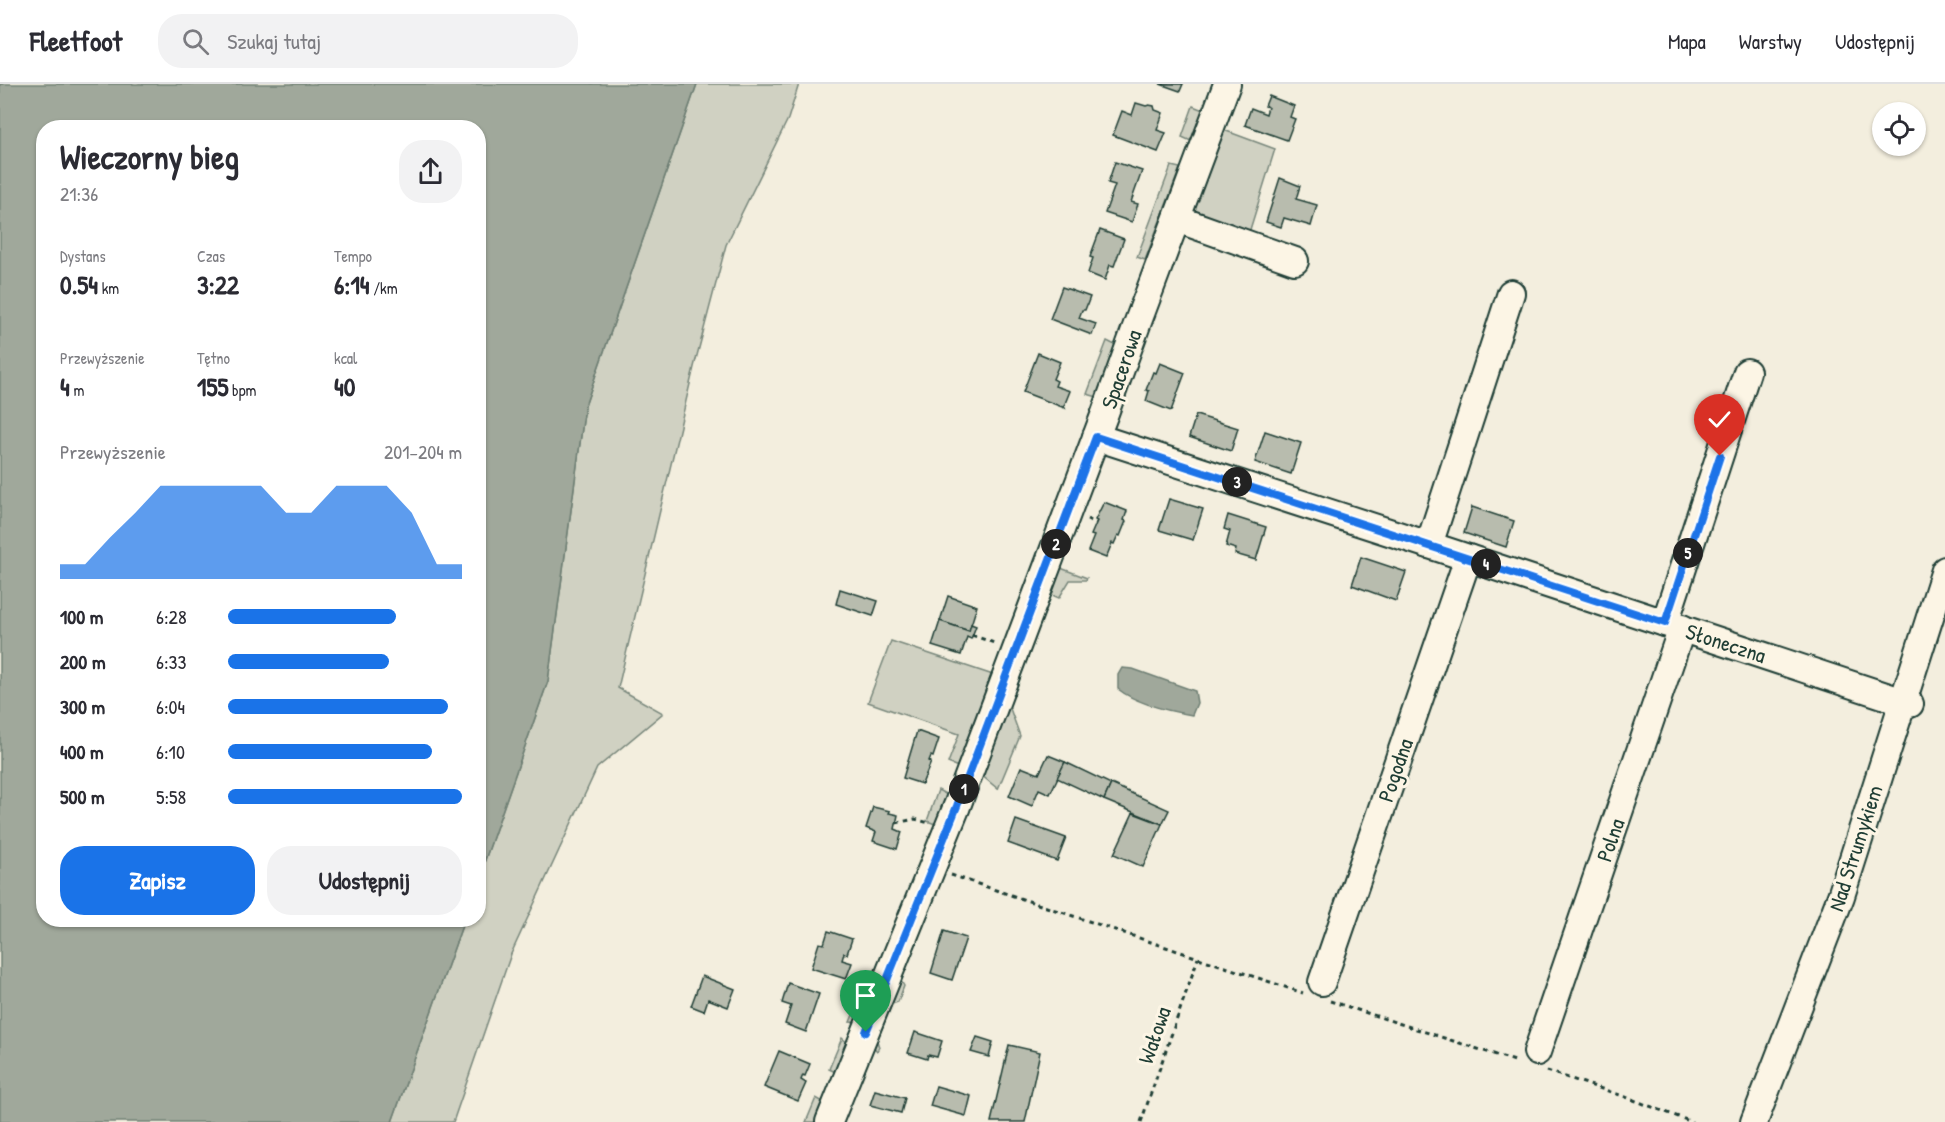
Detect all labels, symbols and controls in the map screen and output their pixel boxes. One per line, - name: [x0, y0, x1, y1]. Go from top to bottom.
- search box: [158, 14, 578, 68]
- text: Fleetfoot: [30, 22, 122, 60]
- icon: search: [179, 25, 212, 58]
- text: Szukaj tutaj: [227, 26, 321, 56]
- text: Mapa: [1668, 27, 1706, 56]
- text: Warstwy: [1739, 27, 1802, 56]
- text: Udostępnij: [1835, 27, 1915, 56]
- map controls: [1872, 102, 1926, 156]
- button: locate: [1872, 102, 1926, 156]
- text: Wieczorny bieg: [60, 135, 239, 179]
- button: share: [399, 140, 462, 203]
- text: 21:36: [60, 180, 98, 207]
- text: Dystans: [60, 245, 106, 267]
- text: Czas: [197, 245, 225, 267]
- text: Tempo: [334, 245, 372, 267]
- text: 0.54: [60, 267, 98, 302]
- text: 3:22: [197, 267, 239, 302]
- text: 6:14: [334, 267, 370, 302]
- text: km: [98, 277, 119, 299]
- text: /km: [370, 277, 398, 299]
- street label: Spacerowa: [1094, 325, 1149, 412]
- text: Przewyższenie: [60, 347, 145, 369]
- text: Tętno: [197, 347, 230, 369]
- text: kcal: [334, 347, 357, 369]
- text: 4: [60, 369, 70, 404]
- text: 155: [197, 369, 228, 404]
- text: 40: [334, 369, 355, 404]
- text: m: [70, 379, 84, 401]
- text: bpm: [228, 379, 256, 401]
- pin: [1694, 394, 1745, 456]
- icon: check: [1703, 403, 1736, 436]
- text: Przewyższenie: [60, 438, 166, 465]
- text: 201–204 m: [384, 438, 462, 465]
- pin: 3: [1222, 467, 1252, 497]
- text: 3: [1233, 471, 1241, 493]
- pin: 2: [1041, 529, 1071, 559]
- text: 2: [1052, 533, 1060, 555]
- pin: 5: [1673, 538, 1703, 568]
- text: 5: [1685, 542, 1691, 564]
- pin: 4: [1471, 549, 1501, 579]
- text: 4: [1483, 553, 1489, 575]
- text: 100 m: [60, 603, 103, 630]
- text: 6:28: [156, 603, 187, 630]
- street label: Słoneczna: [1682, 616, 1770, 670]
- text: 200 m: [60, 648, 105, 675]
- text: 6:33: [156, 648, 187, 675]
- text: 300 m: [60, 693, 105, 720]
- text: 6:04: [156, 693, 185, 720]
- street label: Pogodna: [1370, 734, 1420, 806]
- text: 400 m: [60, 738, 104, 765]
- text: 6:10: [156, 738, 185, 765]
- pin: 1: [949, 774, 979, 804]
- text: 1: [961, 778, 967, 800]
- street label: Nad Strumykiem: [1821, 781, 1890, 915]
- text: 500 m: [60, 783, 105, 810]
- text: 5:58: [156, 783, 186, 810]
- street label: Polna: [1589, 814, 1631, 866]
- button: Zapisz: [60, 846, 255, 915]
- button: Udostępnij: [267, 846, 462, 915]
- pin: [840, 970, 891, 1032]
- icon: arrive: [849, 979, 882, 1012]
- street label: Wałowa: [1130, 1002, 1178, 1067]

